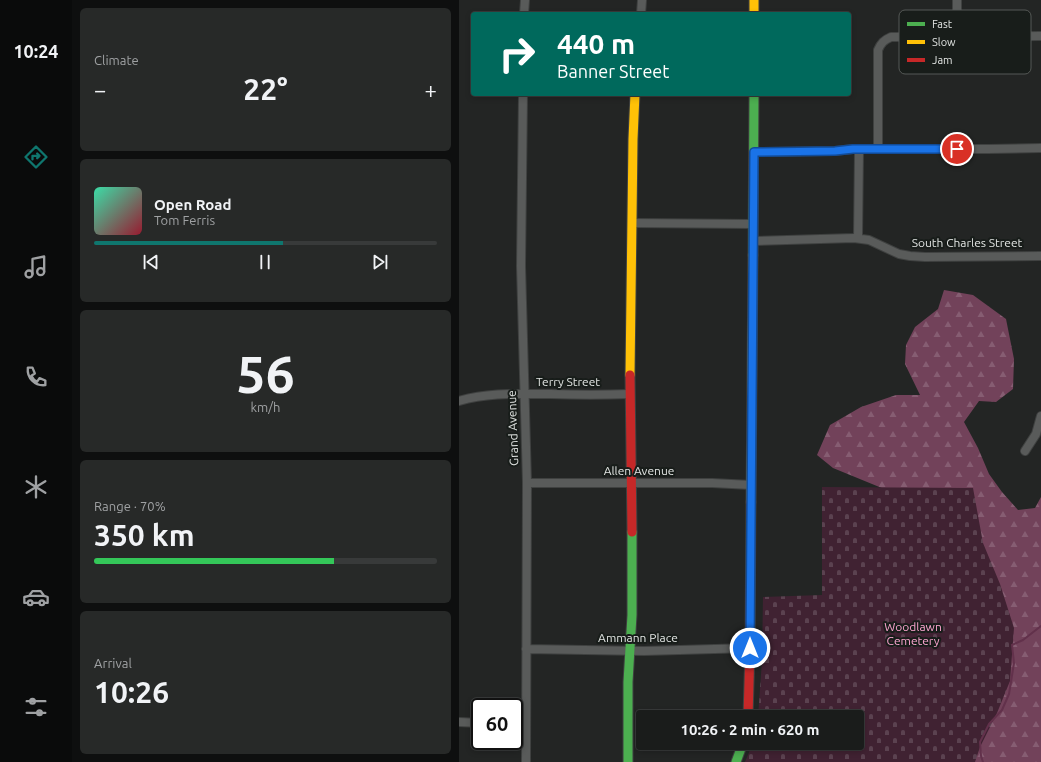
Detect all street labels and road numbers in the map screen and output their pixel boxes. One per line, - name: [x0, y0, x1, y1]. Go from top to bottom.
- street label: South Charles Street: [912, 236, 1023, 249]
- street label: Terry Street: [536, 375, 600, 388]
- street label: Grand Avenue: [505, 390, 520, 466]
- street label: Allen Avenue: [604, 464, 674, 477]
- street label: Ammann Place: [598, 631, 678, 644]

